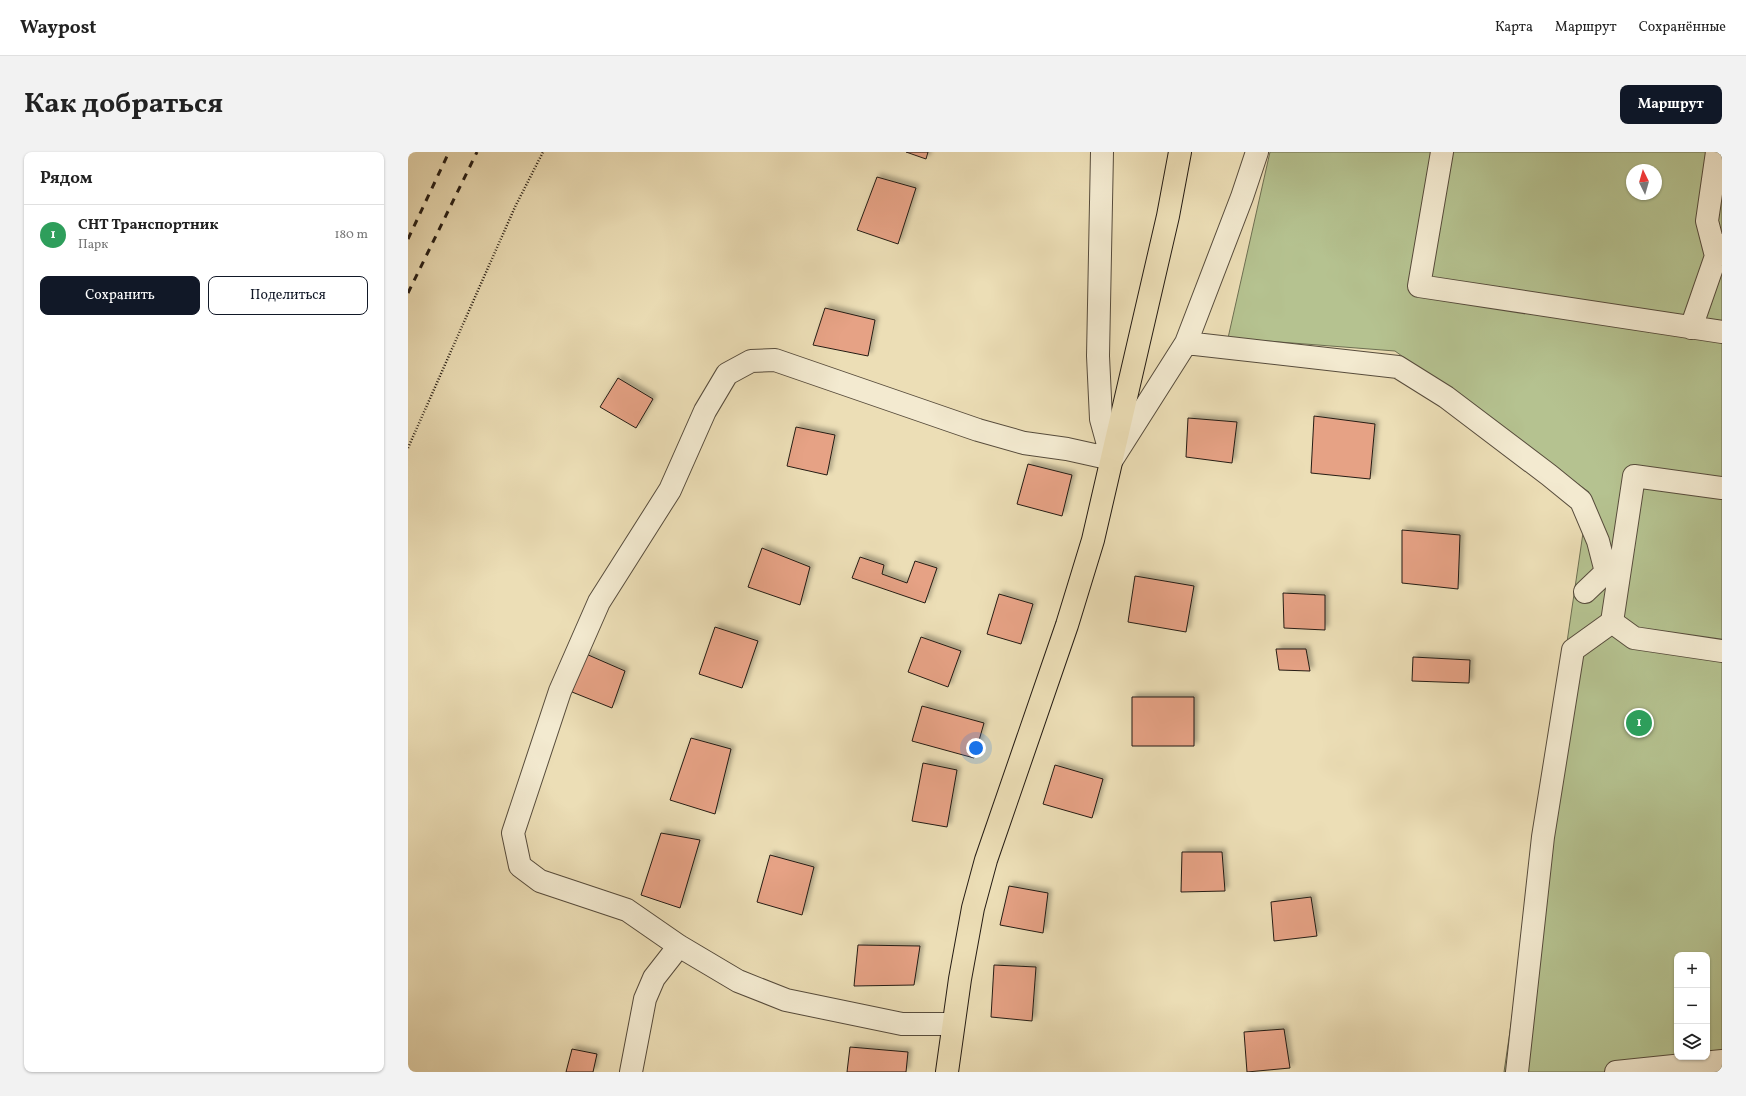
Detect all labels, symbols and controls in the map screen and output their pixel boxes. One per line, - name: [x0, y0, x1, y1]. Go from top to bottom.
- text: Waypost: [20, 15, 96, 41]
- text: Карта: [1495, 18, 1533, 37]
- text: Маршрут: [1555, 18, 1617, 37]
- text: Сохранённые: [1639, 18, 1726, 37]
- text: Как добраться: [24, 85, 223, 124]
- button: Маршрут: [1620, 85, 1722, 124]
- north arrow: [1626, 164, 1662, 200]
- text: Рядом: [40, 167, 93, 190]
- text: СНТ Транспортник: [78, 215, 218, 236]
- text: 1: [50, 226, 56, 244]
- text: 180 m: [334, 226, 368, 244]
- text: Парк: [78, 236, 108, 254]
- button: Сохранить: [40, 276, 200, 315]
- button: Поделиться: [208, 276, 368, 315]
- pin: 1: [1626, 708, 1652, 738]
- your location: [966, 738, 986, 758]
- map controls: [1674, 952, 1710, 1060]
- button: +: [1674, 952, 1710, 988]
- button: −: [1674, 988, 1710, 1024]
- button: layers: [1674, 1024, 1710, 1060]

